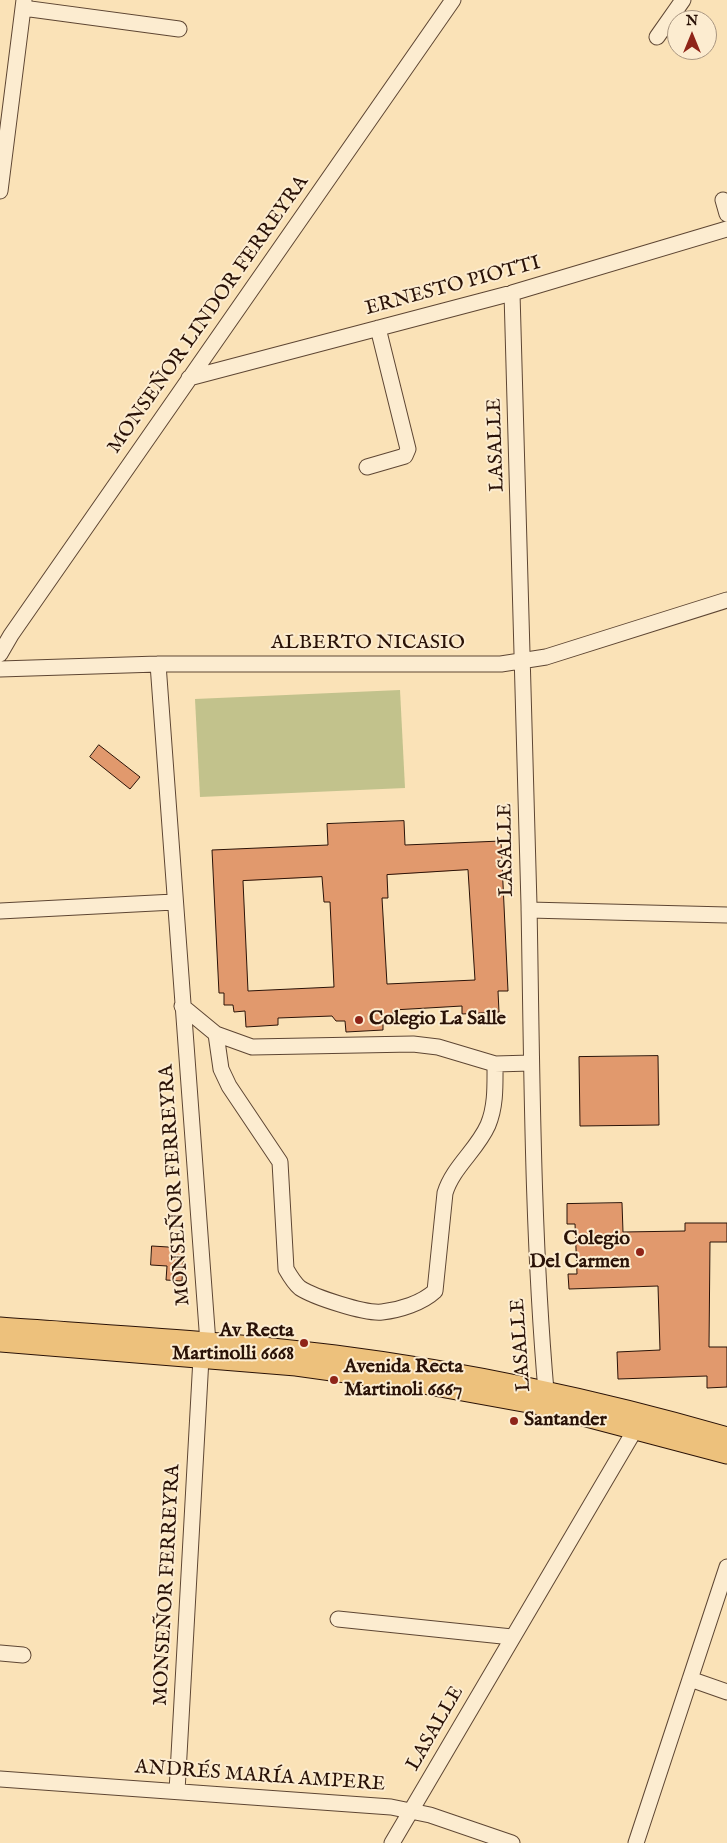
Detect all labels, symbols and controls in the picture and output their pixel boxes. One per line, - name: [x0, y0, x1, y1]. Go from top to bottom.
- north arrow: [667, 10, 717, 60]
- text: N: [686, 12, 698, 30]
- street label: MONSEÑOR LINDOR FERREYRA: [103, 171, 315, 459]
- street label: ERNESTO PIOTTI: [363, 252, 543, 322]
- street label: LASALLE: [483, 398, 511, 492]
- street label: ALBERTO NICASIO: [271, 632, 465, 656]
- street label: LASALLE: [494, 803, 520, 897]
- place label: Colegio La Salle: [369, 1008, 506, 1032]
- marker: Colegio La Salle: [353, 1014, 365, 1026]
- street label: MONSEÑOR FERREYRA: [156, 1063, 196, 1307]
- place label: Colegio Del Carmen: [529, 1228, 630, 1275]
- marker: Colegio Del Carmen: [634, 1246, 646, 1258]
- street label: LASALLE: [507, 1297, 537, 1393]
- place label: Av Recta Martinolli 6668: [172, 1320, 294, 1367]
- marker: Av Recta Martinolli 6668: [298, 1337, 310, 1349]
- place label: Avenida Recta Martinoli 6667: [344, 1356, 463, 1403]
- marker: Avenida Recta Martinoli 6667: [328, 1374, 340, 1386]
- place label: Santander: [524, 1409, 607, 1433]
- marker: Santander: [508, 1415, 520, 1427]
- street label: MONSEÑOR FERREYRA: [150, 1464, 186, 1706]
- street label: LASALLE: [402, 1682, 470, 1776]
- street label: ANDRÉS MARÍA AMPERE: [134, 1756, 386, 1798]

